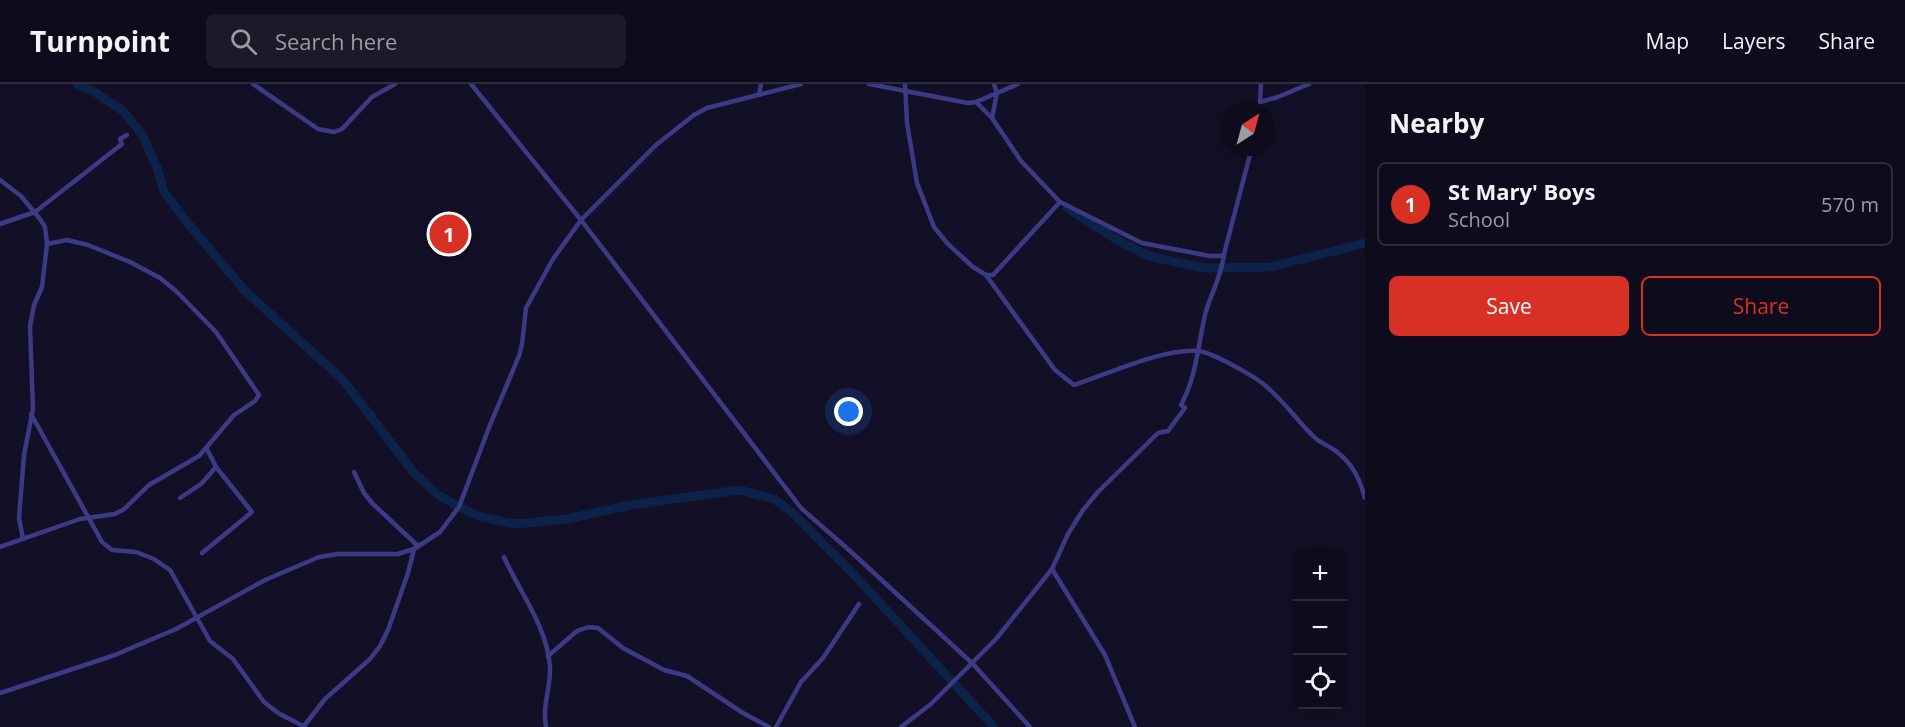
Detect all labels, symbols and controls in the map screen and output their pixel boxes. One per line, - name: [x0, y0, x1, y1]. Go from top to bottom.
- search box: [206, 14, 626, 68]
- text: Turnpoint: [30, 22, 170, 60]
- icon: search: [227, 25, 260, 58]
- text: Search here: [275, 26, 397, 56]
- text: Map: [1646, 27, 1689, 55]
- text: Layers: [1722, 27, 1786, 55]
- text: Share: [1819, 27, 1875, 55]
- north arrow: [1221, 102, 1275, 156]
- text: Nearby: [1389, 105, 1484, 141]
- text: St Mary' Boys: [1448, 176, 1595, 206]
- text: 1: [1405, 191, 1416, 218]
- text: 570 m: [1821, 191, 1879, 218]
- text: School: [1448, 206, 1510, 233]
- pin: 1: [430, 212, 468, 256]
- button: Save: [1389, 276, 1629, 336]
- button: Share: [1641, 276, 1881, 336]
- your location: [834, 397, 863, 426]
- map controls: [1293, 547, 1347, 709]
- button: +: [1293, 547, 1347, 601]
- button: −: [1293, 601, 1347, 655]
- button: locate: [1293, 655, 1347, 709]

